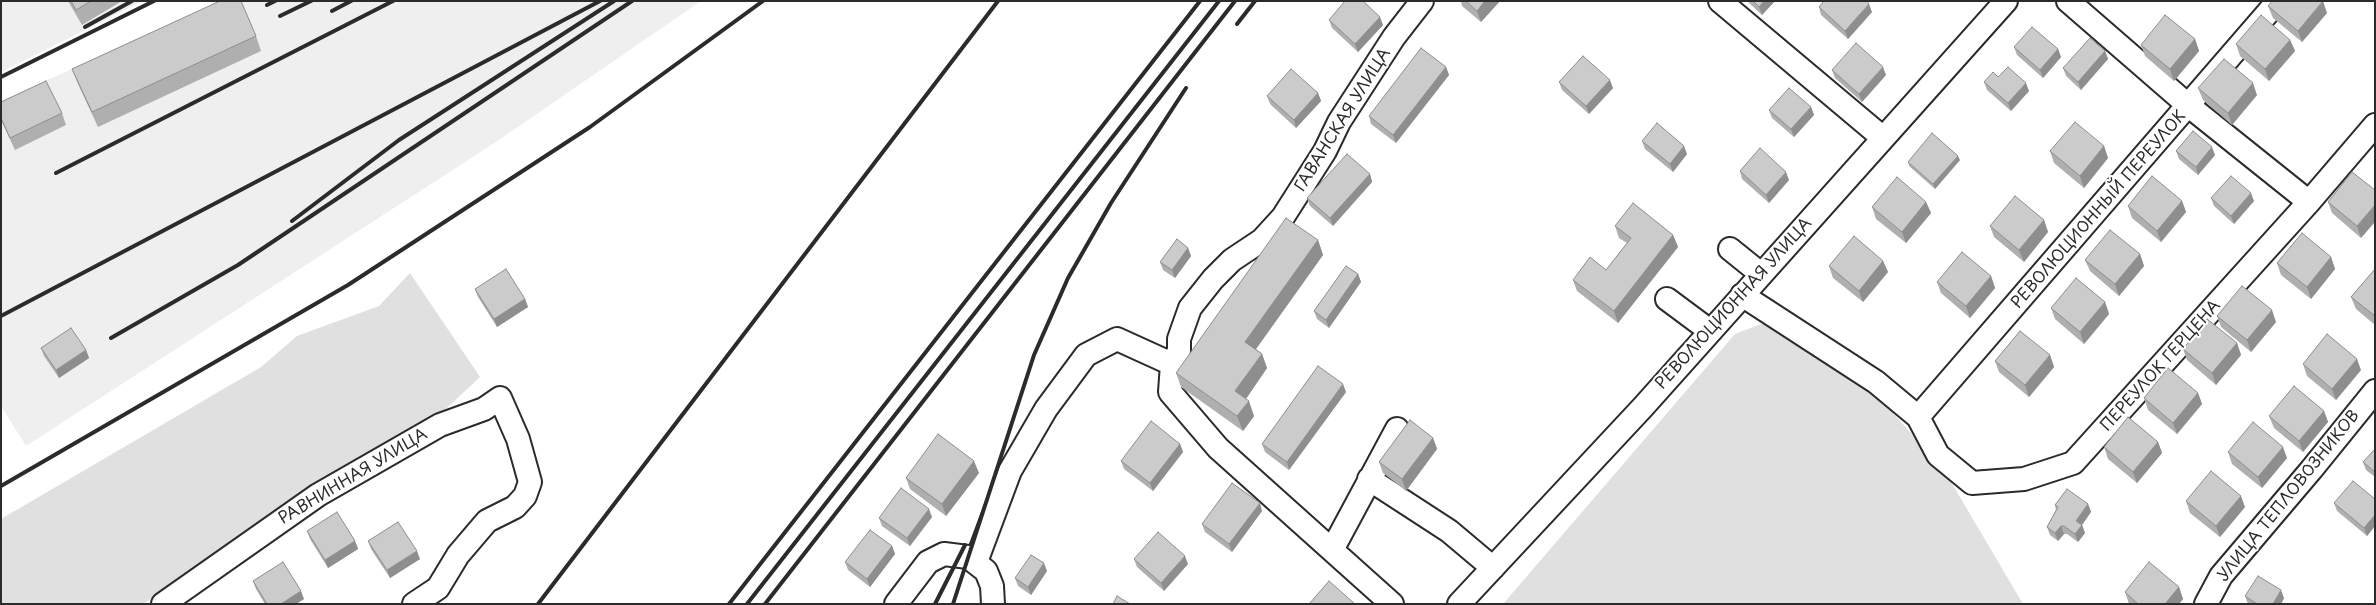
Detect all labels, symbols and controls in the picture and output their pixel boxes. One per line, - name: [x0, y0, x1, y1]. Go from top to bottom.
- street label: ГАВАНСКАЯ УЛИЦА: [1291, 45, 1395, 195]
- street label: РЕВОЛЮЦИОННЫЙ ПЕРЕУЛОК: [2008, 107, 2190, 313]
- street label: РЕВОЛЮЦИОННАЯ УЛИЦА: [1652, 214, 1816, 394]
- street label: ПЕРЕУЛОК ГЕРЦЕНА: [2097, 297, 2225, 435]
- street label: УЛИЦА ТЕПЛОВОЗНИКОВ: [2214, 407, 2364, 585]
- street label: РАВНИННАЯ УЛИЦА: [275, 425, 431, 529]

